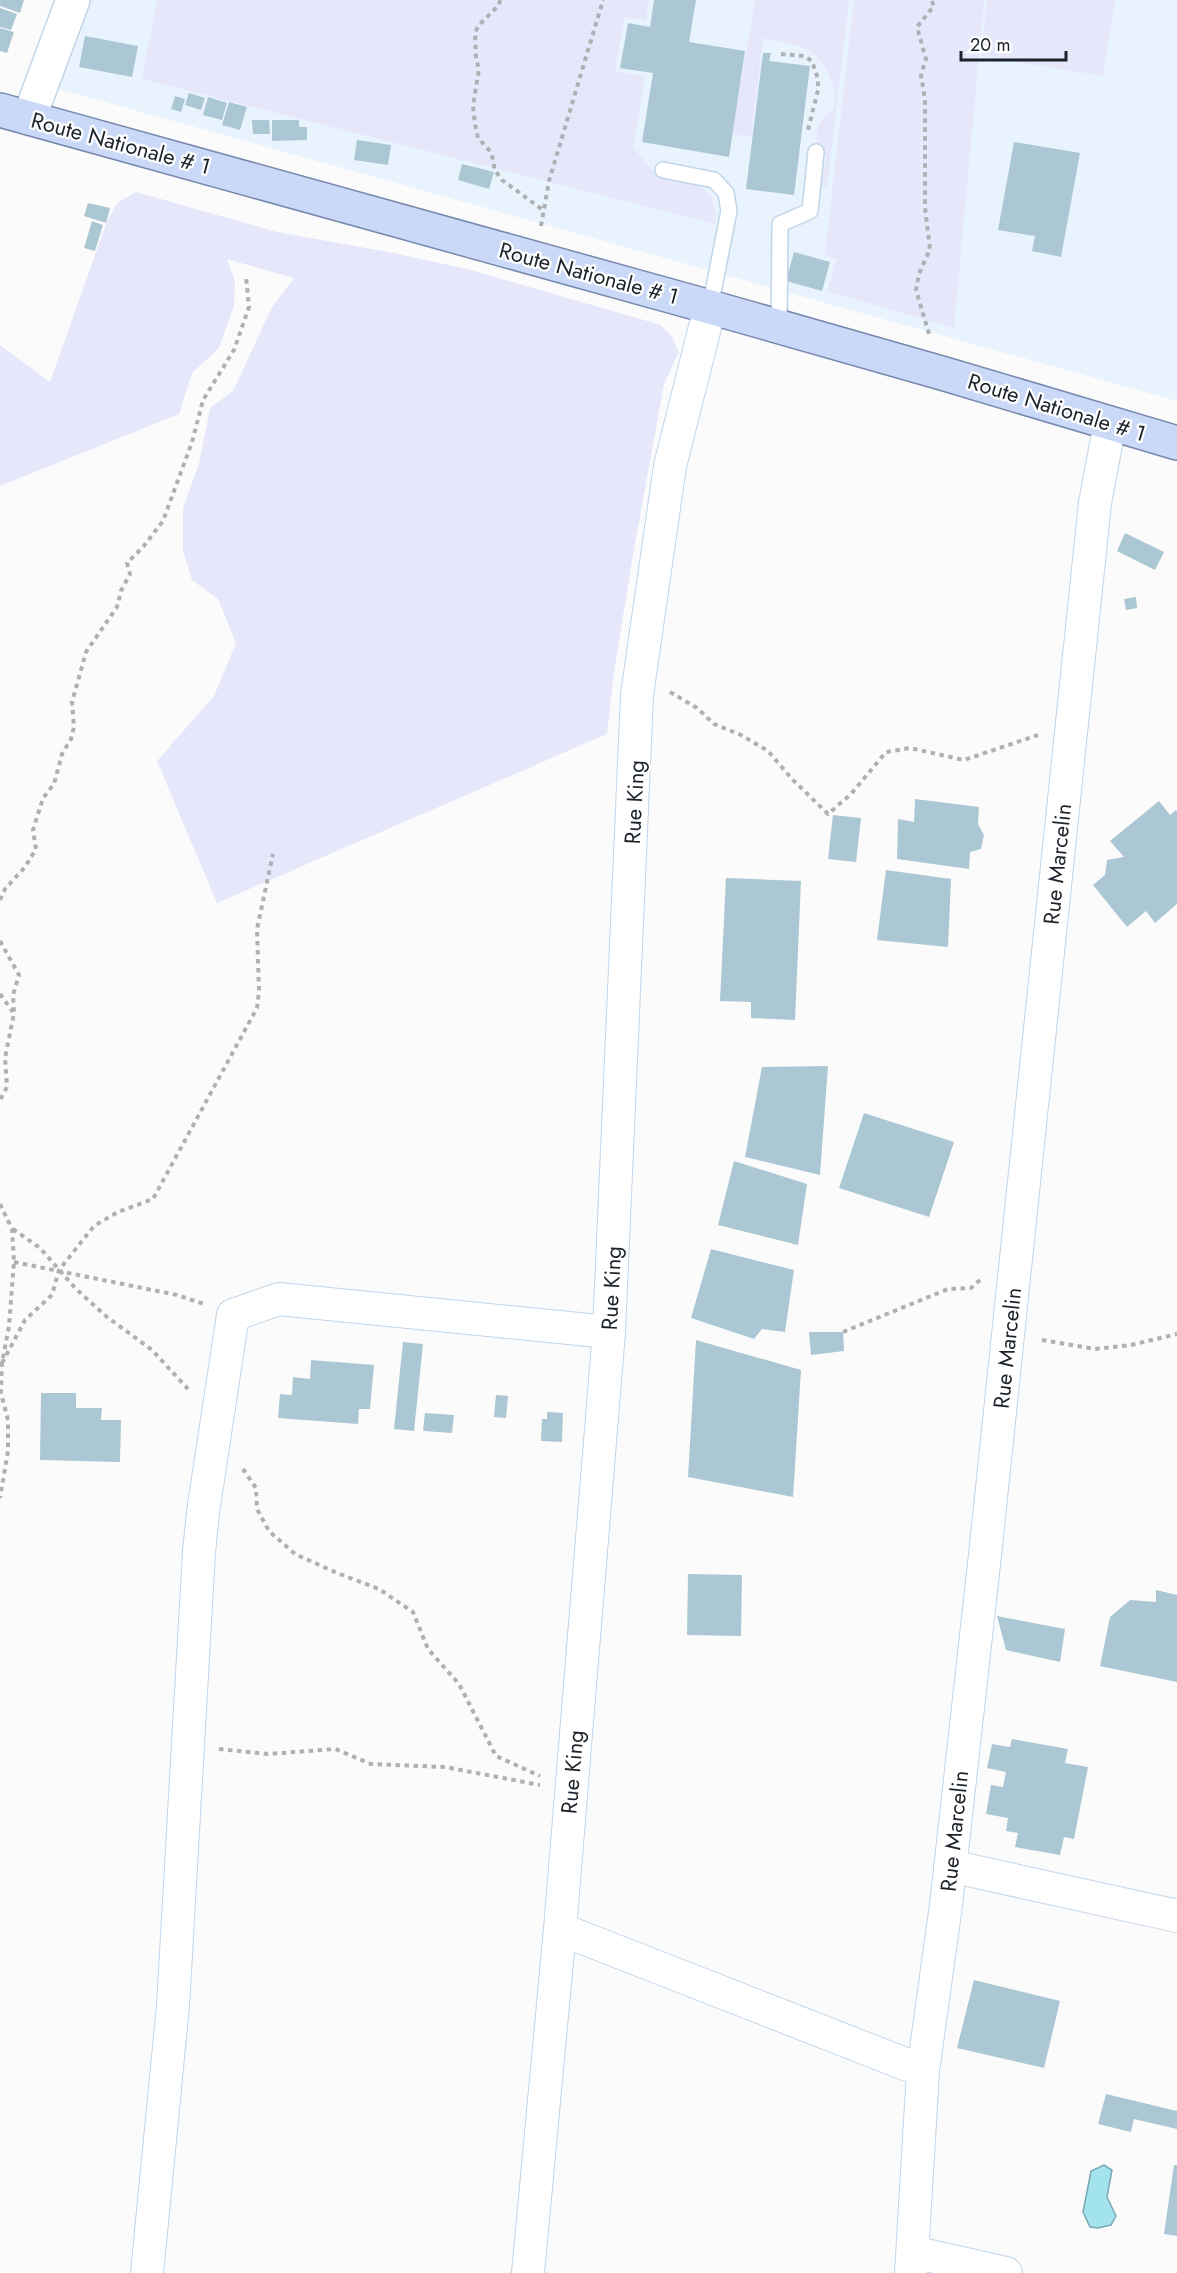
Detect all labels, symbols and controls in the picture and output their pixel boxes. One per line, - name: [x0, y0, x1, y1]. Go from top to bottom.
- scale bar: [961, 24, 1066, 62]
- text: 20 m: [970, 32, 1010, 58]
- street label: Route Nationale # 1: [28, 104, 214, 182]
- street label: Route Nationale # 1: [496, 234, 682, 312]
- street label: Route Nationale # 1: [964, 365, 1150, 449]
- street label: Rue King: [616, 759, 652, 845]
- street label: Rue Marcelin: [1035, 802, 1079, 926]
- street label: Rue King: [593, 1245, 629, 1331]
- street label: Rue Marcelin: [985, 1286, 1029, 1410]
- street label: Rue King: [552, 1729, 592, 1815]
- street label: Rue Marcelin: [932, 1769, 976, 1893]

